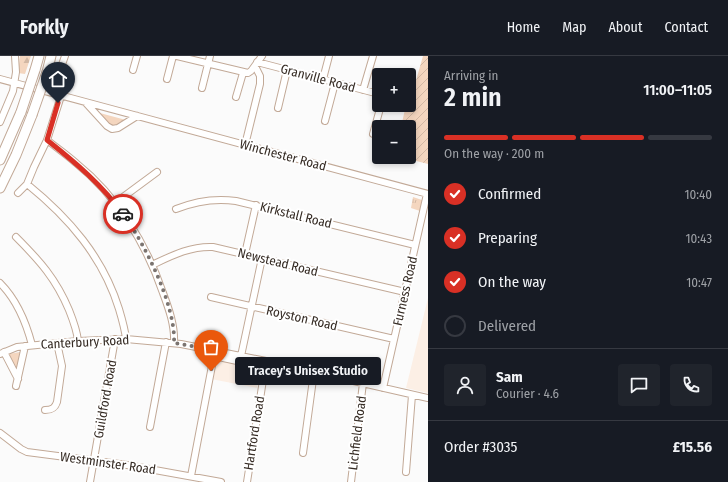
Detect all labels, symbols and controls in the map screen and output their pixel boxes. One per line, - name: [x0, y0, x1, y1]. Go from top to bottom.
- text: Forkly: [20, 16, 69, 39]
- text: Home: [507, 19, 540, 36]
- text: Map: [562, 19, 586, 36]
- text: About: [608, 19, 643, 36]
- text: Contact: [665, 19, 708, 36]
- street label: Granville Road: [279, 61, 357, 95]
- pin: [41, 62, 75, 103]
- icon: home: [47, 68, 69, 90]
- map controls: [372, 68, 416, 164]
- button: +: [372, 68, 416, 112]
- text: Arriving in: [444, 68, 498, 83]
- text: 11:00–11:05: [643, 81, 712, 99]
- text: 2 min: [444, 82, 502, 113]
- button: −: [372, 120, 416, 164]
- street label: Winchester Road: [238, 136, 328, 174]
- text: On the way · 200 m: [444, 146, 544, 161]
- icon: check: [444, 183, 466, 205]
- text: Confirmed: [478, 185, 541, 203]
- text: 10:40: [684, 187, 712, 202]
- courier: [103, 194, 143, 234]
- street label: Kirkstall Road: [259, 199, 333, 231]
- icon: car: [112, 203, 134, 225]
- icon: check: [444, 227, 466, 249]
- text: Preparing: [478, 229, 537, 247]
- text: 10:43: [685, 231, 712, 246]
- street label: Newstead Road: [236, 245, 320, 279]
- street label: Furness Road: [390, 255, 420, 327]
- icon: check: [444, 271, 466, 293]
- text: On the way: [478, 273, 546, 291]
- text: 10:47: [686, 275, 712, 290]
- street label: Royston Road: [265, 303, 339, 333]
- text: Delivered: [478, 317, 536, 335]
- pin: [194, 330, 228, 371]
- street label: Canterbury Road: [40, 332, 130, 352]
- icon: bag: [200, 336, 222, 358]
- callout: Tracey's Unisex Studio: [235, 357, 381, 385]
- street label: Guildford Road: [91, 358, 119, 440]
- text: Tracey's Unisex Studio: [248, 363, 368, 378]
- button: person: [444, 364, 486, 406]
- button: chat: [618, 364, 660, 406]
- button: phone: [670, 364, 712, 406]
- text: Sam: [496, 368, 523, 386]
- text: Courier · 4.6: [496, 386, 559, 401]
- street label: Hartford Road: [241, 395, 267, 471]
- street label: Lichfield Road: [345, 395, 369, 471]
- text: Order #3035: [444, 438, 518, 456]
- text: £15.56: [673, 438, 712, 456]
- street label: Westminster Road: [59, 449, 157, 477]

